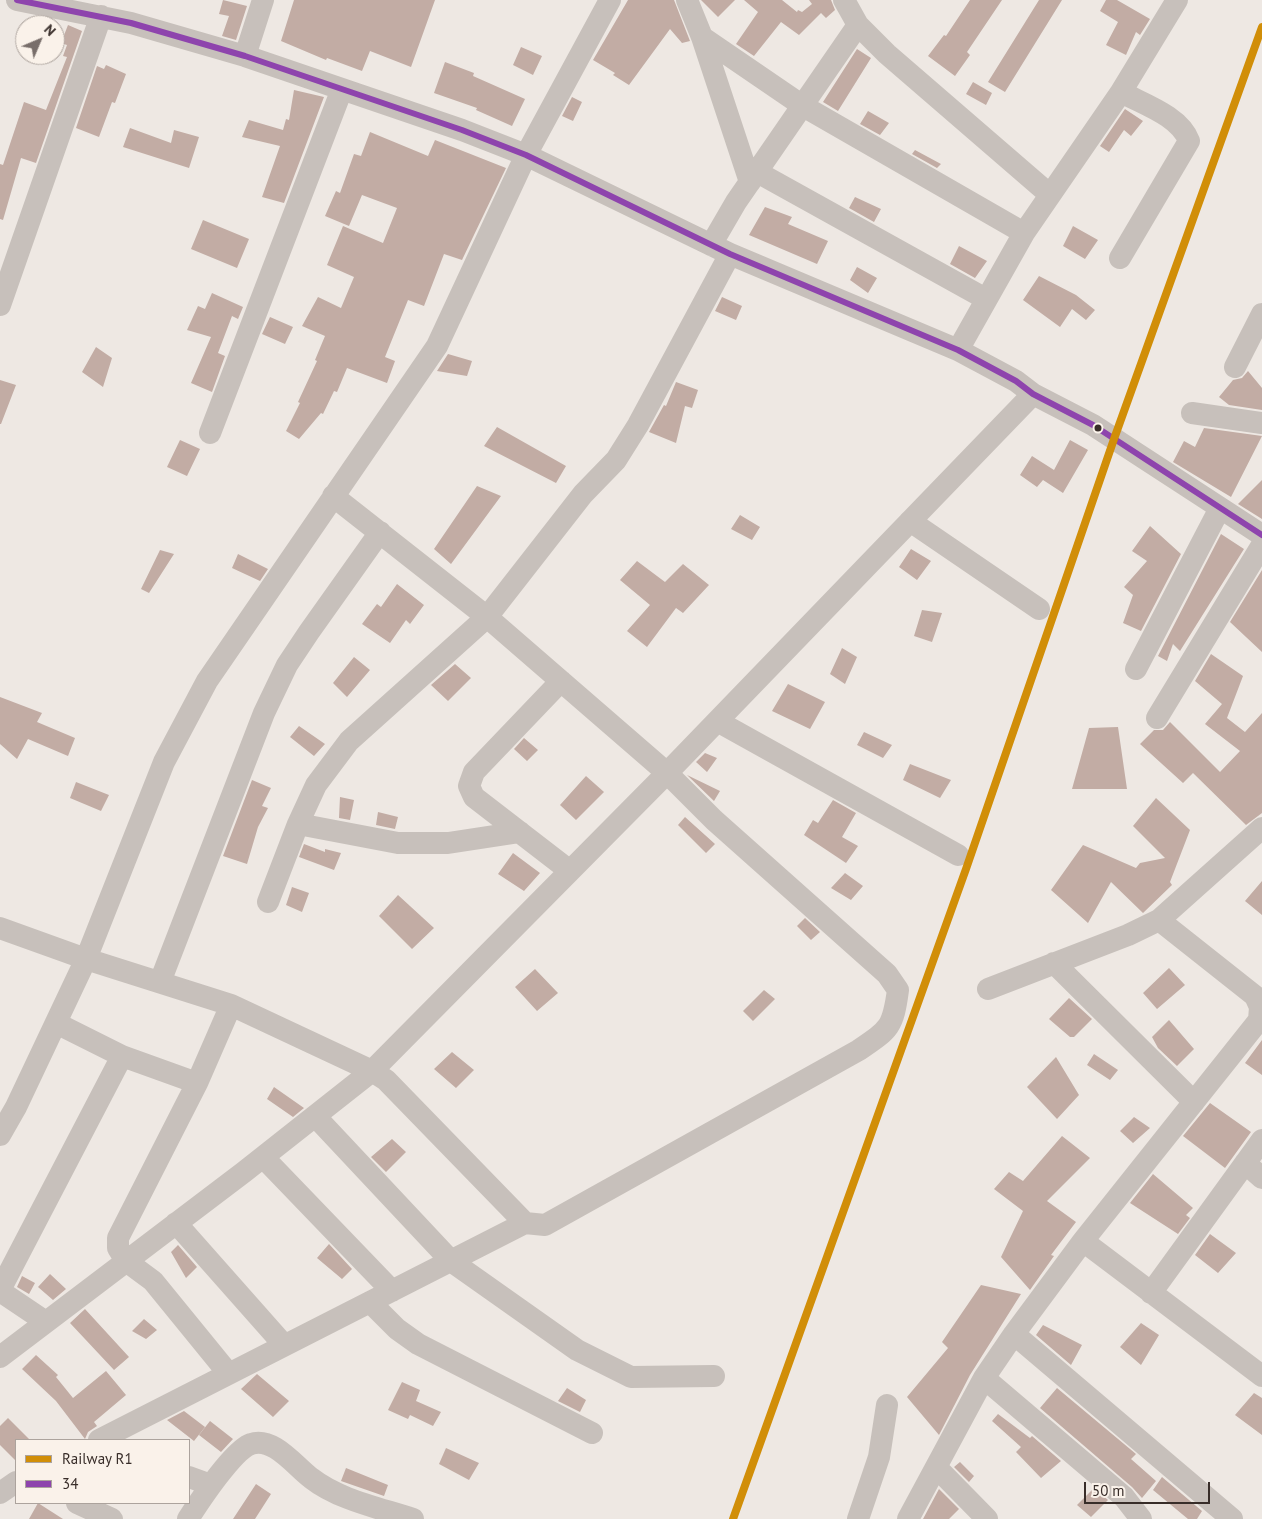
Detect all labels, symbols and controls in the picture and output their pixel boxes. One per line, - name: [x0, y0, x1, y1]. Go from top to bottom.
- north arrow: [15, 15, 65, 65]
- text: N: [40, 20, 60, 40]
- unlabelled marker: [1093, 423, 1103, 433]
- legend: [15, 1439, 190, 1504]
- text: Railway R1: [62, 1449, 133, 1468]
- scale bar: [1087, 1472, 1213, 1504]
- text: 34: [62, 1474, 78, 1493]
- text: 50 m: [1092, 1481, 1125, 1500]

